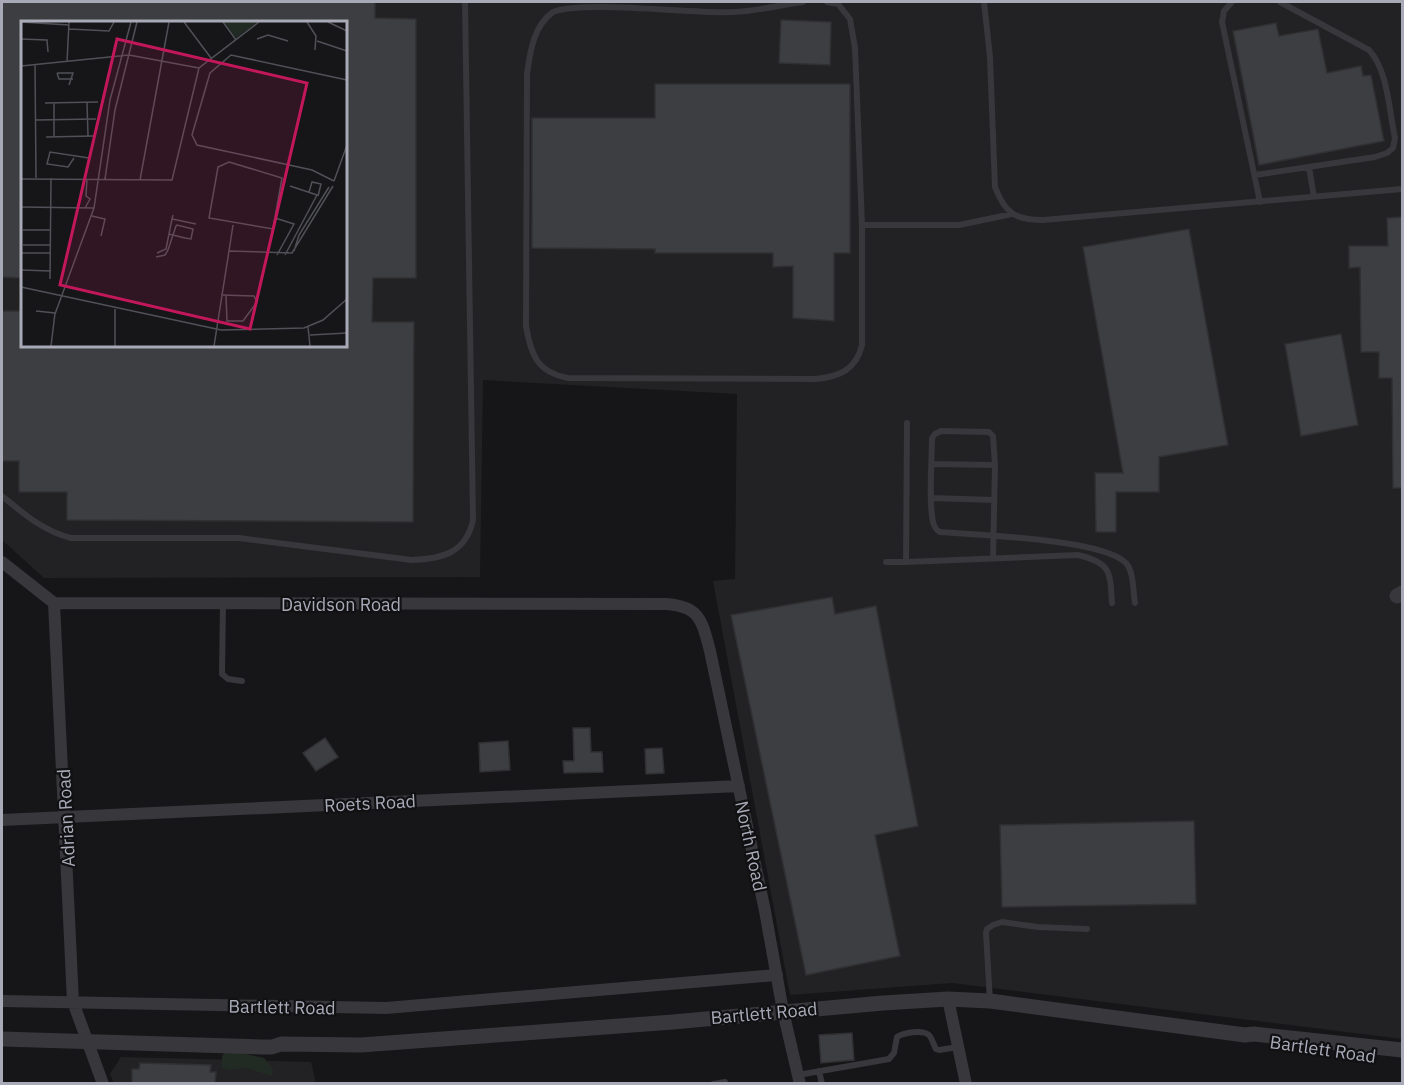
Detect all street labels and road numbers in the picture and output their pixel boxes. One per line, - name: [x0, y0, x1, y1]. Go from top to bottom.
- street label: Davidson Road: [281, 593, 401, 616]
- street label: Adrian Road: [52, 768, 80, 868]
- street label: Roets Road: [323, 789, 417, 817]
- street label: North Road: [730, 799, 772, 893]
- street label: Bartlett Road: [228, 995, 336, 1019]
- street label: Bartlett Road: [710, 997, 818, 1029]
- street label: Bartlett Road: [1268, 1030, 1378, 1068]

